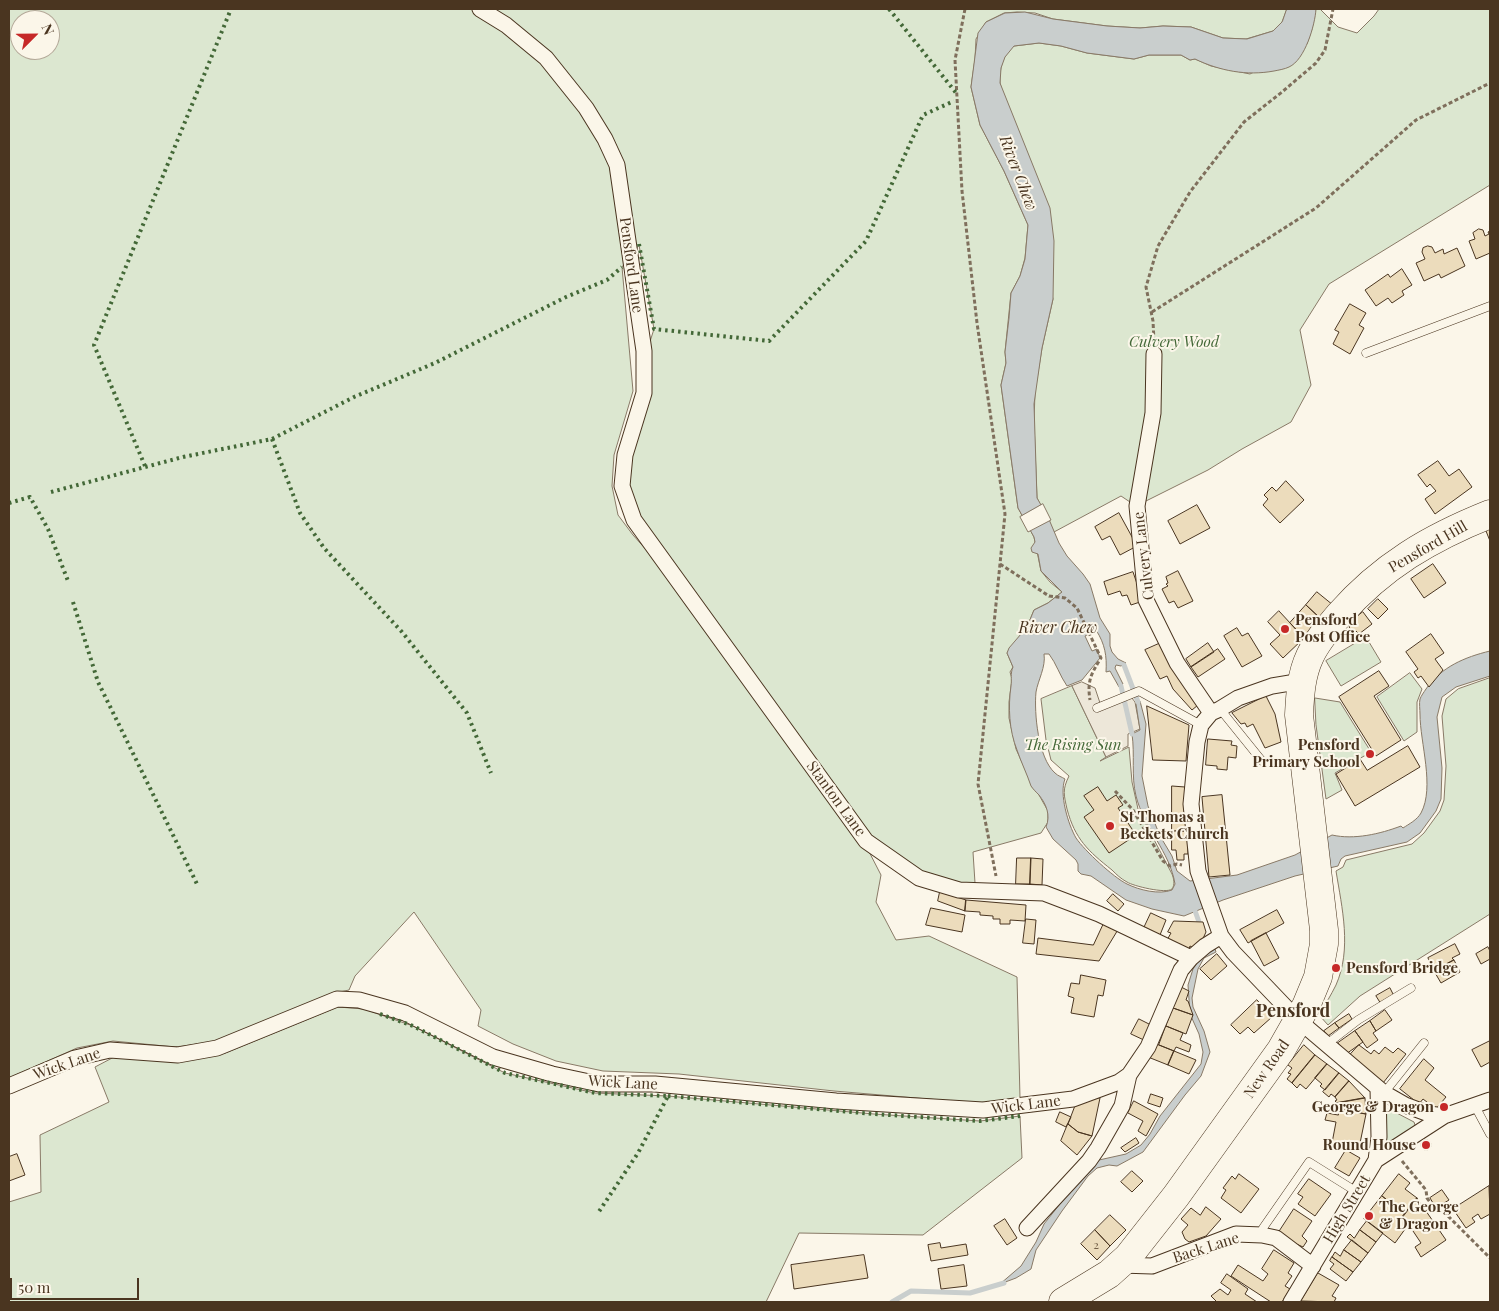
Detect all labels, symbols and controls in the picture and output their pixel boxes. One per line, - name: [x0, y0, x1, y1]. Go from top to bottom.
- north arrow: [10, 10, 60, 60]
- text: N: [38, 21, 59, 38]
- water label: River Chew: [995, 133, 1041, 213]
- street label: Pensford Lane: [615, 216, 647, 314]
- park label: Culvery Wood: [1129, 333, 1219, 351]
- street label: Culvery Lane: [1130, 511, 1158, 601]
- street label: Pensford Hill: [1385, 517, 1471, 577]
- place label: Pensford Post Office: [1295, 611, 1370, 646]
- water label: River Chew: [1019, 618, 1097, 638]
- marker: Pensford Post Office: [1279, 623, 1291, 635]
- park label: The Rising Sun: [1025, 736, 1121, 754]
- place label: Pensford Primary School: [1252, 736, 1360, 771]
- marker: Pensford Primary School: [1364, 748, 1376, 760]
- street label: Stanton Lane: [803, 758, 869, 840]
- place label: St Thomas a Beckets Church: [1120, 808, 1229, 843]
- marker: St Thomas a Beckets Church: [1104, 820, 1116, 832]
- place label: Pensford Bridge: [1346, 959, 1458, 977]
- marker: Pensford Bridge: [1330, 962, 1342, 974]
- district label: Pensford: [1256, 1000, 1330, 1022]
- street label: New Road: [1240, 1036, 1294, 1102]
- street label: Wick Lane: [31, 1044, 103, 1084]
- street label: Wick Lane: [588, 1072, 658, 1094]
- street label: Wick Lane: [990, 1092, 1062, 1118]
- place label: George & Dragon: [1312, 1098, 1434, 1116]
- marker: George & Dragon: [1438, 1101, 1450, 1113]
- place label: Round House: [1323, 1136, 1416, 1154]
- marker: Round House: [1420, 1139, 1432, 1151]
- street label: High Street: [1320, 1172, 1374, 1246]
- place label: The George & Dragon: [1379, 1198, 1459, 1233]
- marker: The George & Dragon: [1363, 1210, 1375, 1222]
- street label: Back Lane: [1170, 1229, 1242, 1267]
- house number: 2: [1093, 1238, 1099, 1252]
- scale bar: [12, 1268, 141, 1300]
- text: 50 m: [18, 1277, 50, 1297]

